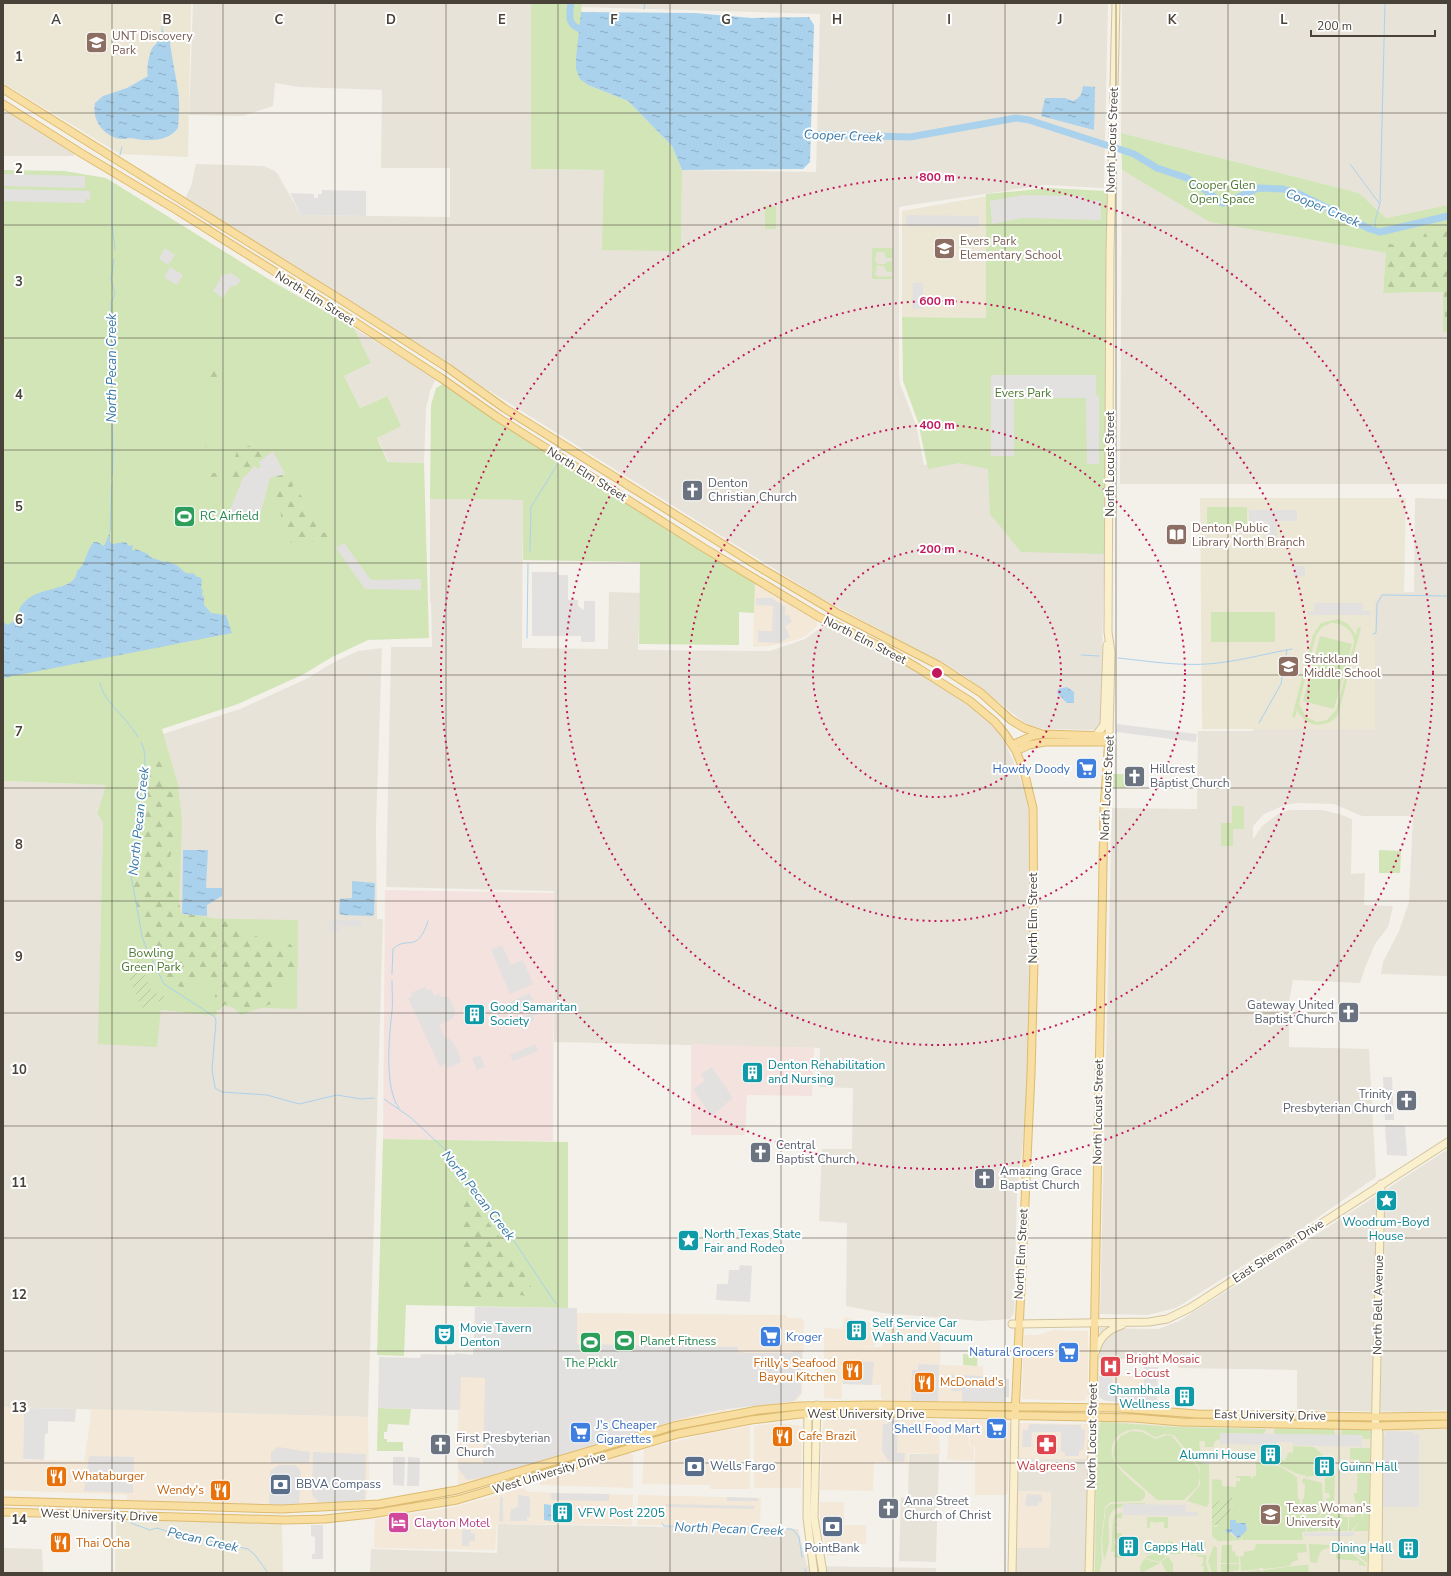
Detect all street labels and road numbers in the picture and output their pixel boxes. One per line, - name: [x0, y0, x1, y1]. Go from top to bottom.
- street label: North Locust Street: [1102, 86, 1122, 193]
- street label: North Elm Street: [272, 267, 358, 329]
- street label: North Locust Street: [1102, 410, 1118, 517]
- street label: North Elm Street: [544, 443, 630, 505]
- street label: North Elm Street: [821, 612, 910, 668]
- street label: North Locust Street: [1096, 734, 1118, 841]
- street label: North Elm Street: [1025, 872, 1041, 963]
- street label: North Locust Street: [1089, 1058, 1107, 1165]
- street label: North Elm Street: [1011, 1207, 1031, 1300]
- street label: East Sherman Drive: [1229, 1215, 1327, 1287]
- street label: North Bell Avenue: [1369, 1255, 1387, 1355]
- street label: North Locust Street: [1083, 1382, 1101, 1489]
- street label: West University Drive: [807, 1406, 925, 1422]
- street label: East University Drive: [1214, 1406, 1326, 1424]
- street label: West University Drive: [490, 1448, 608, 1498]
- street label: West University Drive: [40, 1505, 158, 1525]

